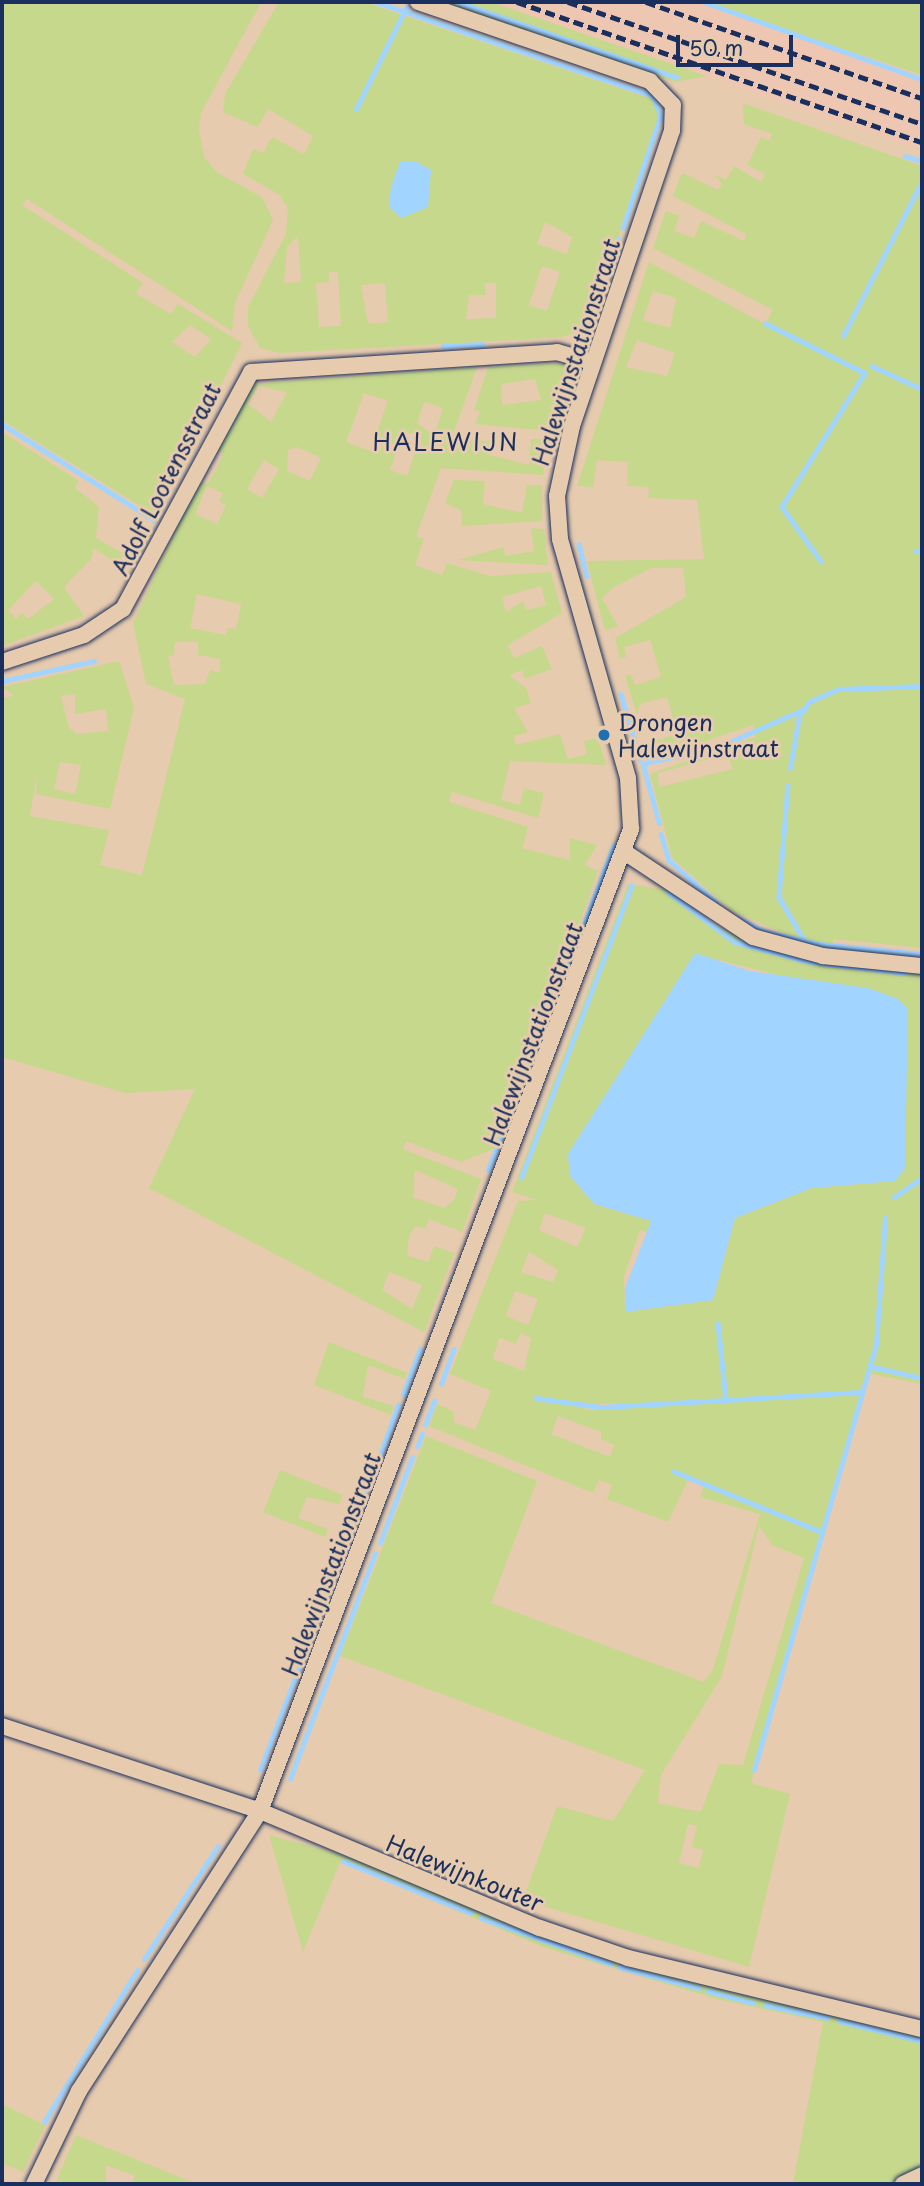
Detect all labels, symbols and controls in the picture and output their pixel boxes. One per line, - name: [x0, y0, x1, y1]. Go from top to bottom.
- scale bar: [679, 21, 796, 65]
- text: 50 m: [689, 31, 743, 63]
- street label: Halewijnstationstraat: [526, 235, 626, 469]
- street label: Adolf Lootensstraat: [105, 378, 227, 580]
- district label: HALEWIJN: [375, 428, 517, 456]
- place label: Drongen Halewijnstraat: [618, 708, 779, 762]
- marker: Drongen Halewijnstraat: [596, 727, 612, 743]
- street label: Halewijnstationstraat: [478, 918, 588, 1150]
- street label: Halewijnstationstraat: [276, 1448, 386, 1680]
- street label: Halewijnkouter: [382, 1829, 548, 1917]

